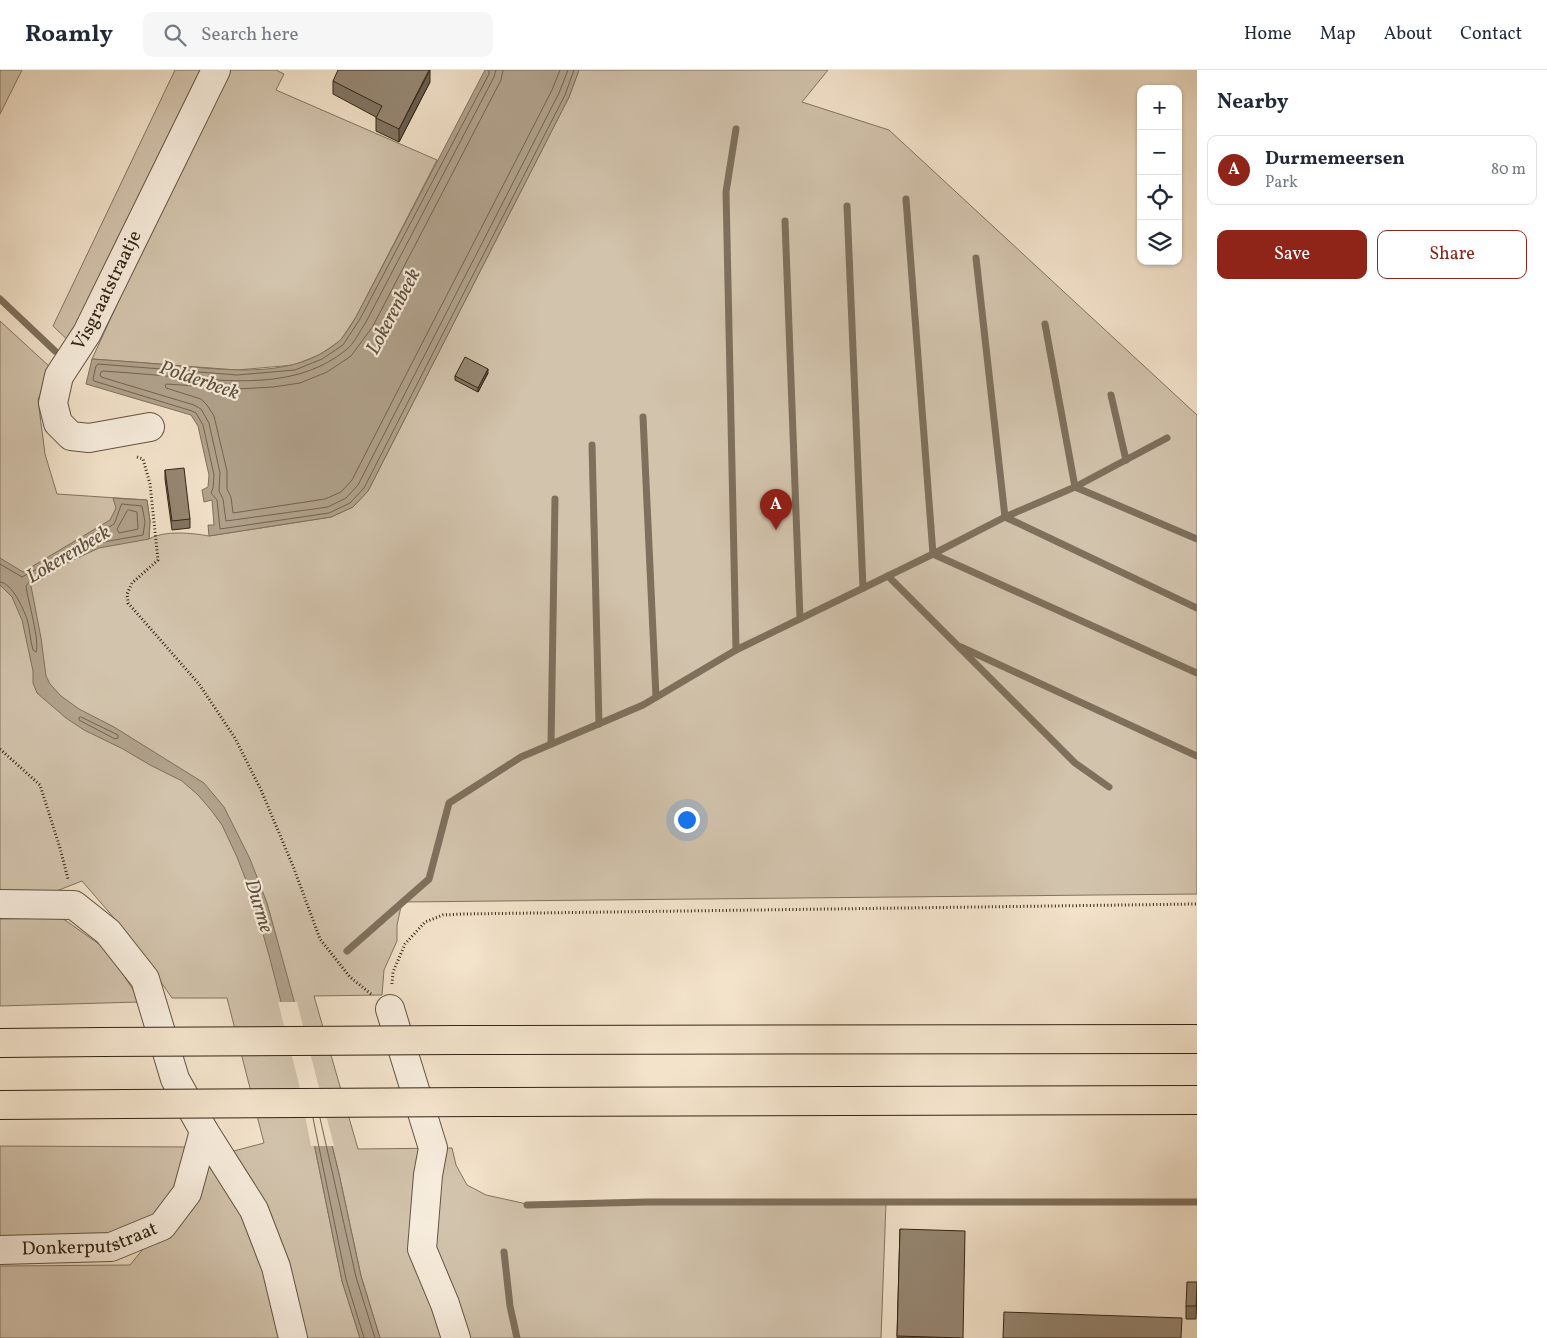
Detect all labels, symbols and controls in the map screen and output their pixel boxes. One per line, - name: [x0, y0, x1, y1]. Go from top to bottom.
- search box: [143, 12, 493, 57]
- text: Roamly: [25, 18, 113, 52]
- icon: search: [161, 21, 189, 49]
- text: Search here: [201, 22, 298, 48]
- text: Home: [1244, 22, 1292, 47]
- text: Map: [1320, 22, 1356, 47]
- text: About: [1384, 22, 1432, 47]
- text: Contact: [1460, 22, 1522, 47]
- map controls: [1137, 85, 1182, 265]
- button: +: [1137, 85, 1182, 130]
- text: Nearby: [1217, 88, 1288, 117]
- button: −: [1137, 130, 1182, 175]
- text: Durmemeersen: [1265, 146, 1405, 172]
- text: A: [1228, 159, 1240, 181]
- text: 80 m: [1491, 159, 1526, 181]
- text: Park: [1265, 172, 1298, 194]
- button: locate: [1137, 175, 1182, 220]
- button: layers: [1137, 220, 1182, 265]
- street label: Visgraatstraatje: [66, 226, 148, 356]
- button: Save: [1217, 230, 1367, 279]
- button: Share: [1377, 230, 1527, 279]
- water label: Lokerenbeek: [360, 264, 428, 360]
- water label: Polderbeek: [155, 354, 243, 408]
- pin: A: [760, 489, 792, 530]
- water label: Lokerenbeek: [22, 519, 116, 591]
- your location: [674, 807, 700, 833]
- water label: Durme: [237, 876, 280, 937]
- street label: Donkerputstraat: [21, 1216, 162, 1262]

